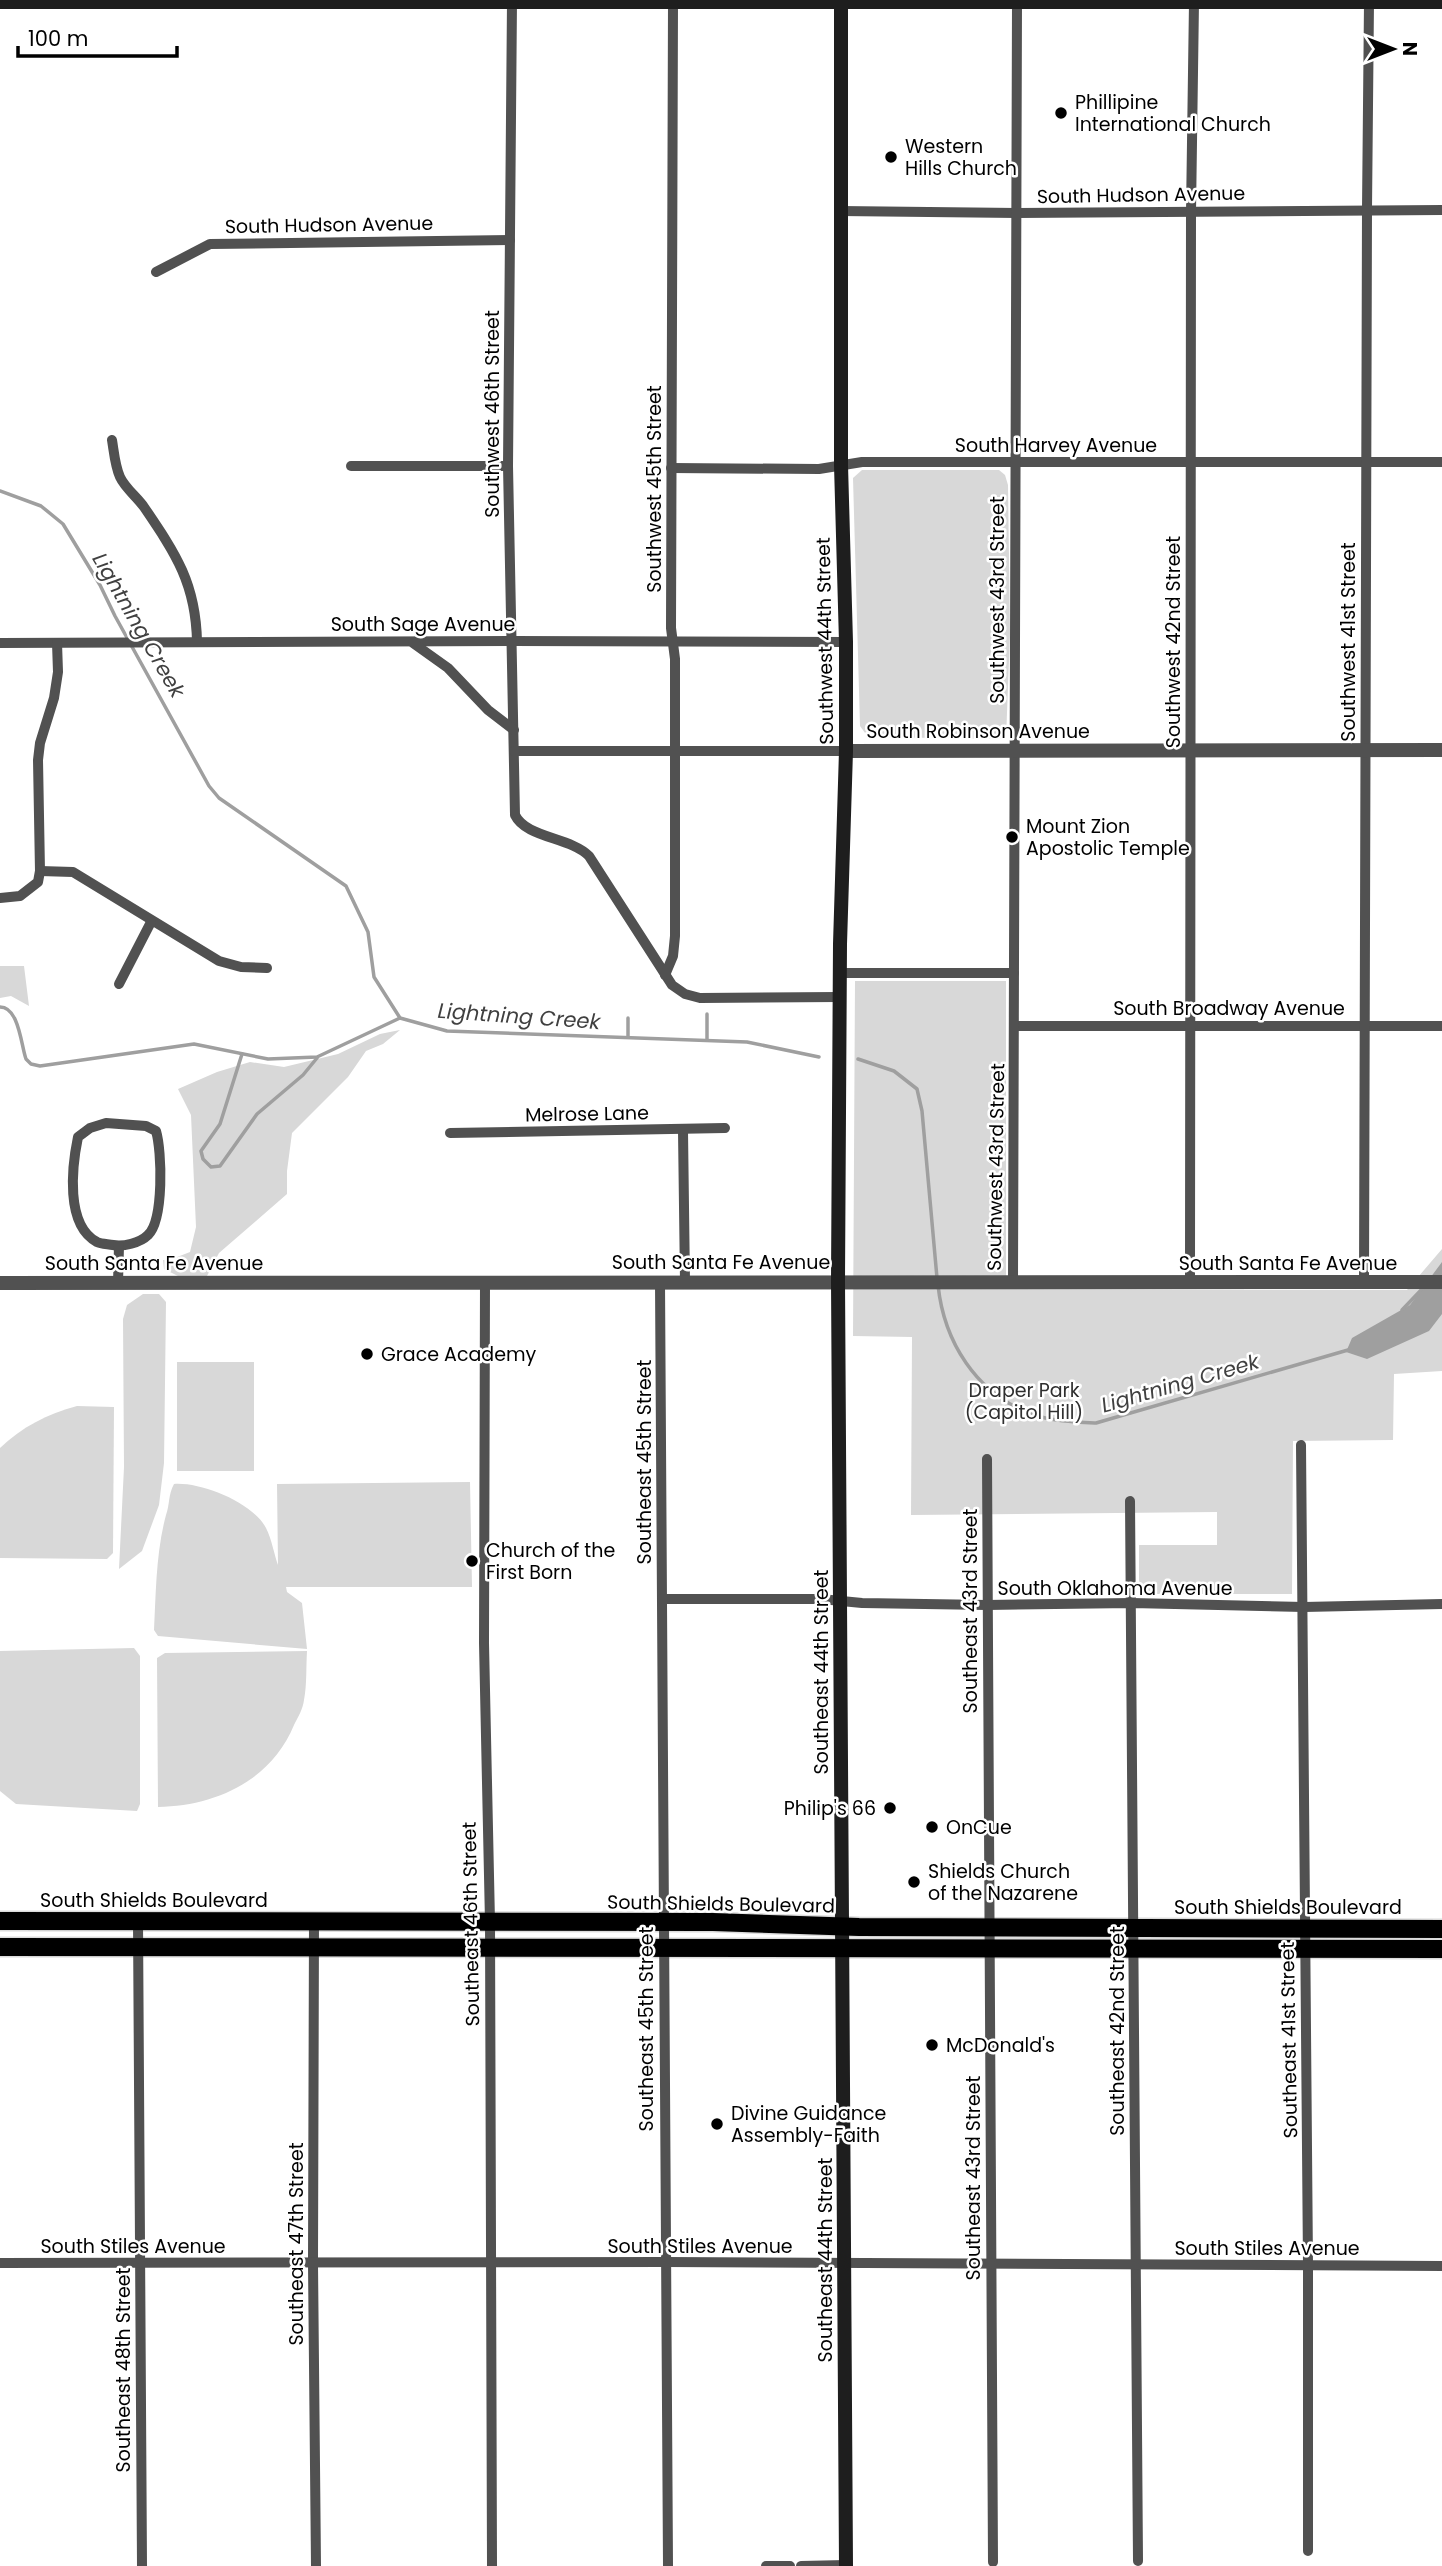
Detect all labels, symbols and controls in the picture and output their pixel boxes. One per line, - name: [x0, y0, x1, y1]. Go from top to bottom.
- scale bar: [18, 14, 177, 58]
- north arrow: [1358, 14, 1428, 84]
- text: 100 m: [28, 24, 88, 53]
- text: N: [1396, 42, 1423, 56]
- place label: Phillipine International Church: [1075, 89, 1271, 138]
- marker: Phillipine International Church: [1053, 105, 1069, 121]
- place label: Western Hills Church: [905, 133, 1017, 182]
- marker: Western Hills Church: [883, 149, 899, 165]
- street label: South Hudson Avenue: [1037, 180, 1245, 210]
- street label: South Hudson Avenue: [225, 210, 433, 240]
- street label: Southwest 46th Street: [479, 310, 506, 518]
- street label: Southwest 45th Street: [641, 385, 668, 593]
- street label: South Harvey Avenue: [955, 432, 1157, 459]
- street label: Southwest 43rd Street: [984, 496, 1011, 704]
- street label: Southwest 42nd Street: [1160, 536, 1187, 748]
- street label: Southwest 44th Street: [810, 537, 840, 745]
- street label: Southwest 41st Street: [1335, 542, 1362, 742]
- water label: Lightning Creek: [86, 547, 193, 704]
- street label: South Sage Avenue: [331, 611, 515, 638]
- street label: South Robinson Avenue: [866, 718, 1090, 745]
- place label: Mount Zion Apostolic Temple: [1026, 813, 1190, 862]
- marker: Mount Zion Apostolic Temple: [1004, 829, 1020, 845]
- street label: South Broadway Avenue: [1113, 995, 1345, 1022]
- water label: Lightning Creek: [437, 996, 602, 1036]
- street label: Southwest 43rd Street: [981, 1063, 1011, 1271]
- street label: Melrose Lane: [525, 1099, 649, 1129]
- street label: South Santa Fe Avenue: [612, 1249, 830, 1276]
- street label: South Santa Fe Avenue: [45, 1250, 263, 1277]
- street label: South Santa Fe Avenue: [1179, 1250, 1397, 1277]
- place label: Grace Academy: [381, 1341, 536, 1368]
- marker: Grace Academy: [359, 1346, 375, 1362]
- water label: Lightning Creek: [1098, 1346, 1263, 1419]
- street label: Southeast 45th Street: [631, 1360, 658, 1564]
- park label: Draper Park (Capitol Hill): [965, 1377, 1083, 1426]
- street label: Southeast 43rd Street: [957, 1508, 984, 1713]
- place label: Church of the First Born: [486, 1537, 615, 1586]
- marker: Church of the First Born: [464, 1553, 480, 1569]
- street label: Southeast 44th Street: [808, 1570, 835, 1774]
- street label: South Oklahoma Avenue: [997, 1575, 1233, 1602]
- place label: Philip's 66: [784, 1795, 876, 1822]
- marker: Philip's 66: [882, 1800, 898, 1816]
- place label: OnCue: [946, 1814, 1012, 1841]
- marker: OnCue: [924, 1819, 940, 1835]
- street label: Southeast 46th Street: [456, 1821, 486, 2027]
- place label: Shields Church of the Nazarene: [928, 1858, 1078, 1907]
- marker: Shields Church of the Nazarene: [906, 1874, 922, 1890]
- street label: South Shields Boulevard: [40, 1887, 268, 1914]
- street label: South Shields Boulevard: [607, 1889, 835, 1919]
- street label: South Shields Boulevard: [1174, 1894, 1402, 1921]
- street label: Southeast 42nd Street: [1104, 1926, 1131, 2136]
- street label: Southeast 45th Street: [633, 1927, 660, 2131]
- street label: Southeast 41st Street: [1274, 1941, 1304, 2139]
- place label: McDonald's: [946, 2032, 1055, 2059]
- marker: McDonald's: [924, 2037, 940, 2053]
- street label: Southeast 43rd Street: [960, 2075, 987, 2280]
- place label: Divine Guidance Assembly-Faith: [731, 2100, 886, 2149]
- marker: Divine Guidance Assembly-Faith: [709, 2116, 725, 2132]
- street label: Southeast 47th Street: [283, 2142, 310, 2346]
- street label: Southeast 44th Street: [812, 2158, 839, 2362]
- street label: South Stiles Avenue: [40, 2233, 226, 2260]
- street label: South Stiles Avenue: [607, 2233, 793, 2260]
- street label: South Stiles Avenue: [1174, 2235, 1360, 2262]
- street label: Southeast 48th Street: [110, 2268, 137, 2472]

